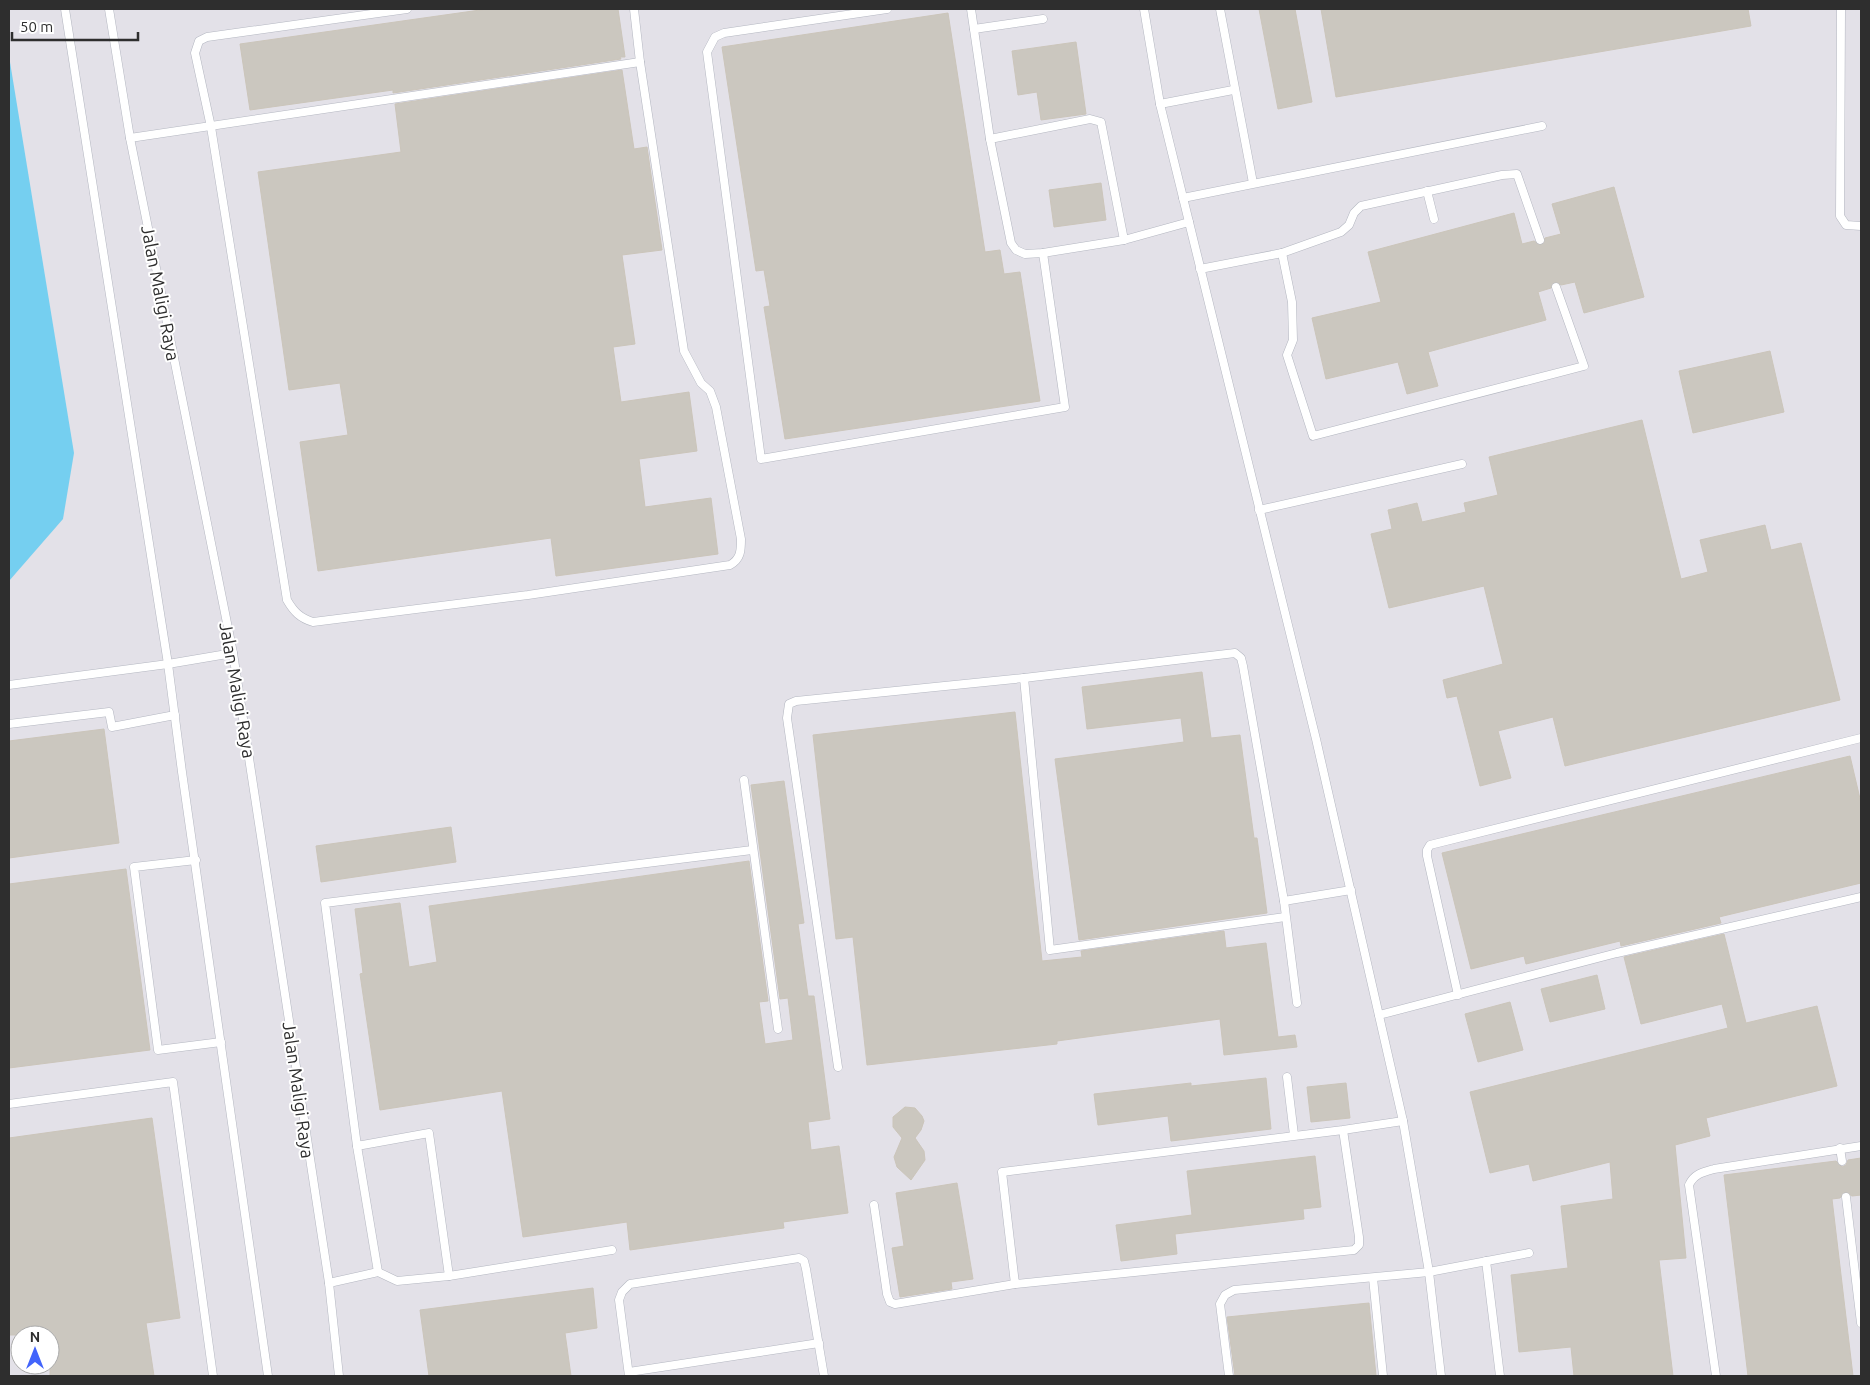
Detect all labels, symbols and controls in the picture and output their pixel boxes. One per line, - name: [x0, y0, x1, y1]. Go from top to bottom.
- scale bar: [12, 10, 139, 42]
- text: 50 m: [20, 18, 53, 35]
- street label: Jalan Maligi Raya: [138, 224, 184, 362]
- street label: Jalan Maligi Raya: [216, 620, 260, 760]
- street label: Jalan Maligi Raya: [280, 1020, 318, 1160]
- north arrow: [10, 1325, 60, 1375]
- text: N: [30, 1329, 40, 1345]

